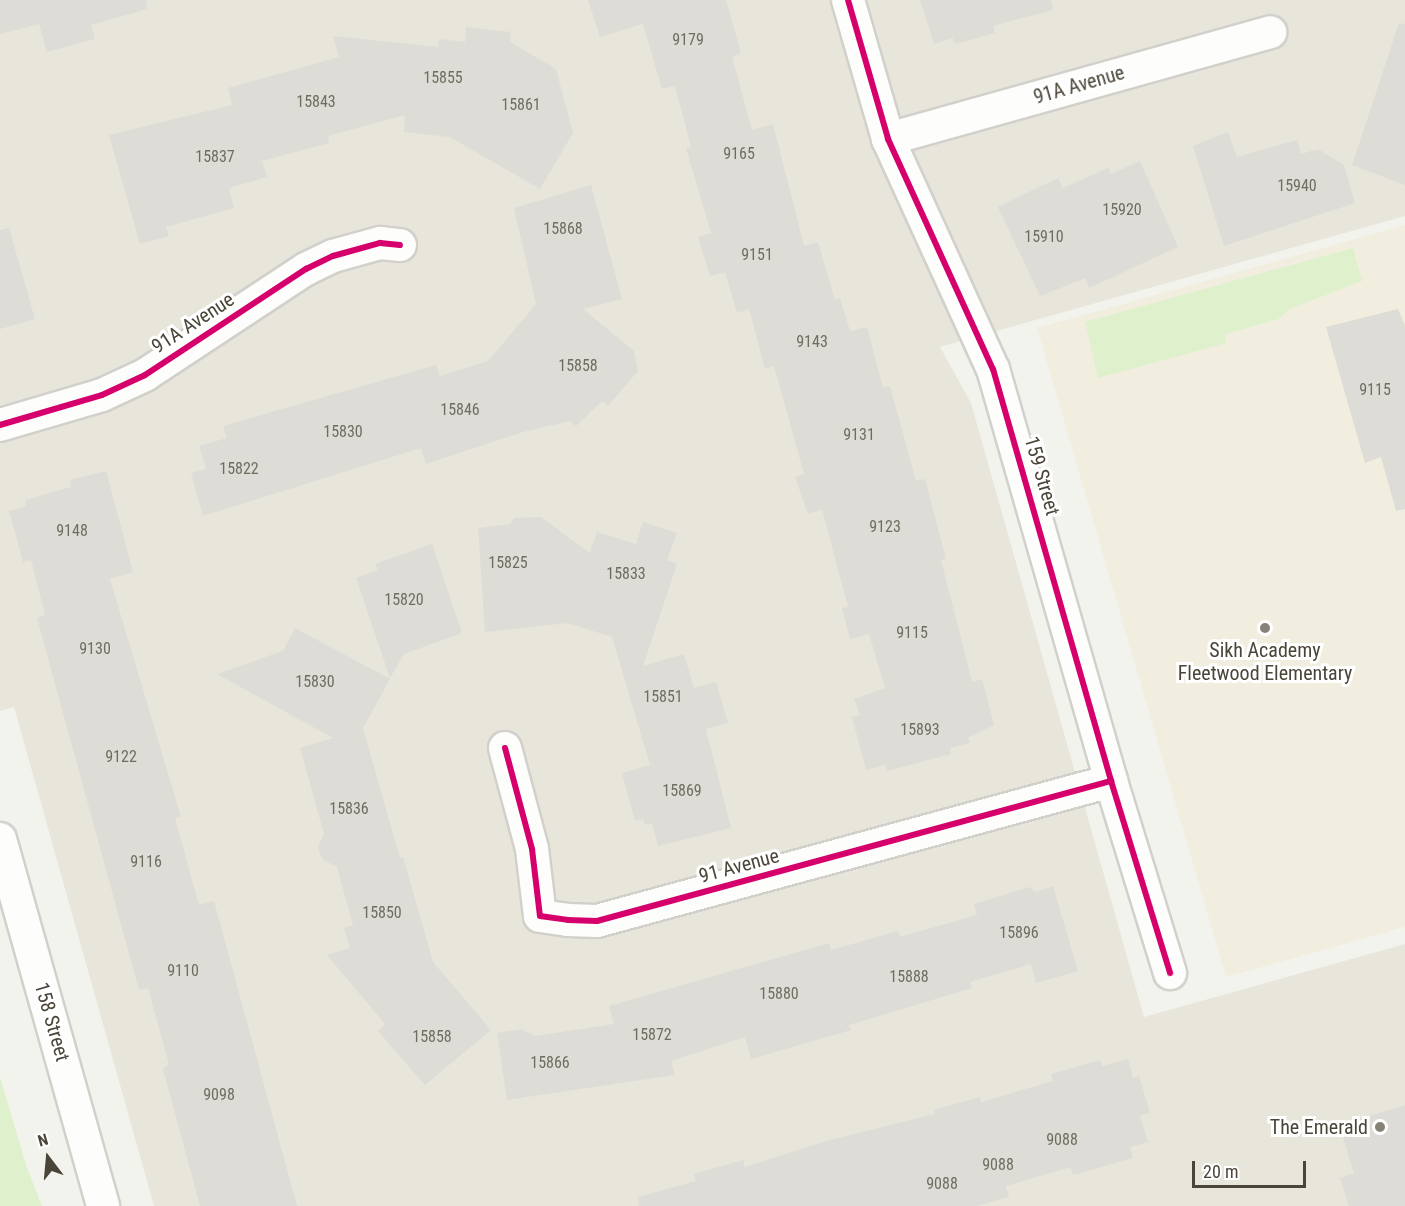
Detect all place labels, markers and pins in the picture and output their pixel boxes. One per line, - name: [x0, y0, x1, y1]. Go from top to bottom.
- marker: Sikh Academy Fleetwood Elementary: [1258, 621, 1272, 635]
- place label: Sikh Academy Fleetwood Elementary: [1178, 638, 1352, 685]
- place label: The Emerald: [1270, 1115, 1368, 1139]
- marker: The Emerald: [1373, 1120, 1387, 1134]

